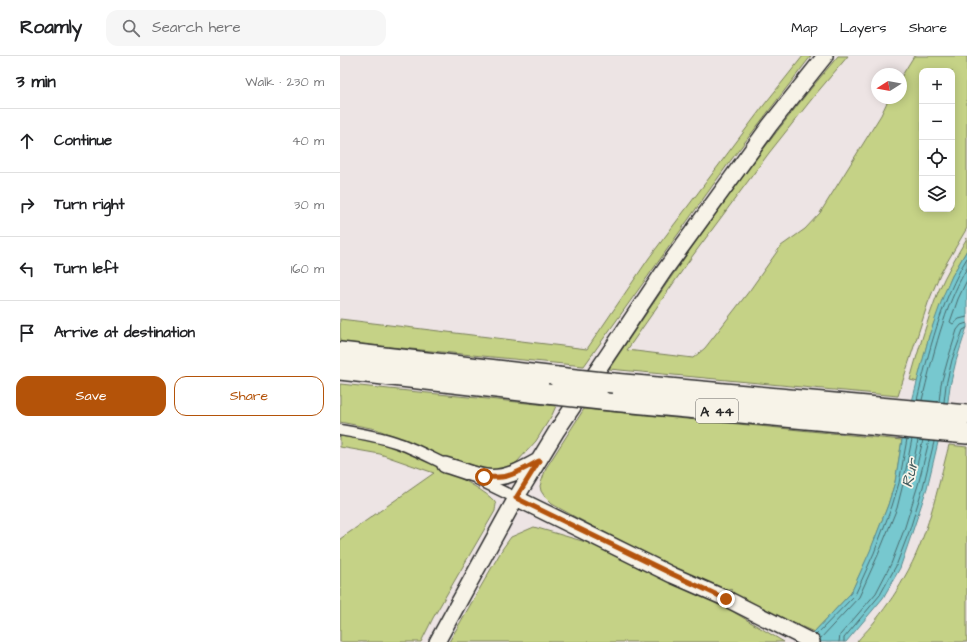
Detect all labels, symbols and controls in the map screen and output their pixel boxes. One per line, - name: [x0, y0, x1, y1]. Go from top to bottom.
- search box: [106, 10, 386, 46]
- text: Roamly: [20, 14, 82, 41]
- icon: search: [120, 17, 142, 39]
- text: Search here: [152, 17, 241, 38]
- text: Map: [791, 18, 818, 38]
- text: Layers: [840, 18, 887, 38]
- text: Share: [909, 18, 947, 38]
- north arrow: [871, 68, 907, 104]
- map controls: [919, 68, 955, 212]
- button: +: [919, 68, 955, 104]
- text: 3 min: [16, 70, 56, 94]
- text: Walk · 230 m: [245, 73, 324, 91]
- button: −: [919, 104, 955, 140]
- icon: ahead: [16, 130, 38, 152]
- text: Continue: [54, 130, 112, 151]
- text: 40 m: [292, 132, 324, 150]
- button: locate: [919, 140, 955, 176]
- button: layers: [919, 176, 955, 212]
- icon: right: [16, 194, 38, 216]
- text: Turn right: [54, 194, 125, 215]
- text: 30 m: [294, 196, 324, 214]
- icon: left: [16, 258, 38, 280]
- text: Turn left: [54, 258, 118, 279]
- text: 160 m: [291, 260, 324, 278]
- icon: arrive: [16, 322, 38, 344]
- text: Arrive at destination: [54, 322, 195, 343]
- button: Save: [16, 376, 166, 416]
- button: Share: [174, 376, 324, 416]
- road number: A 44: [696, 399, 738, 423]
- water label: Rur: [896, 455, 925, 490]
- route start: [475, 468, 493, 486]
- route end: [717, 590, 735, 608]

